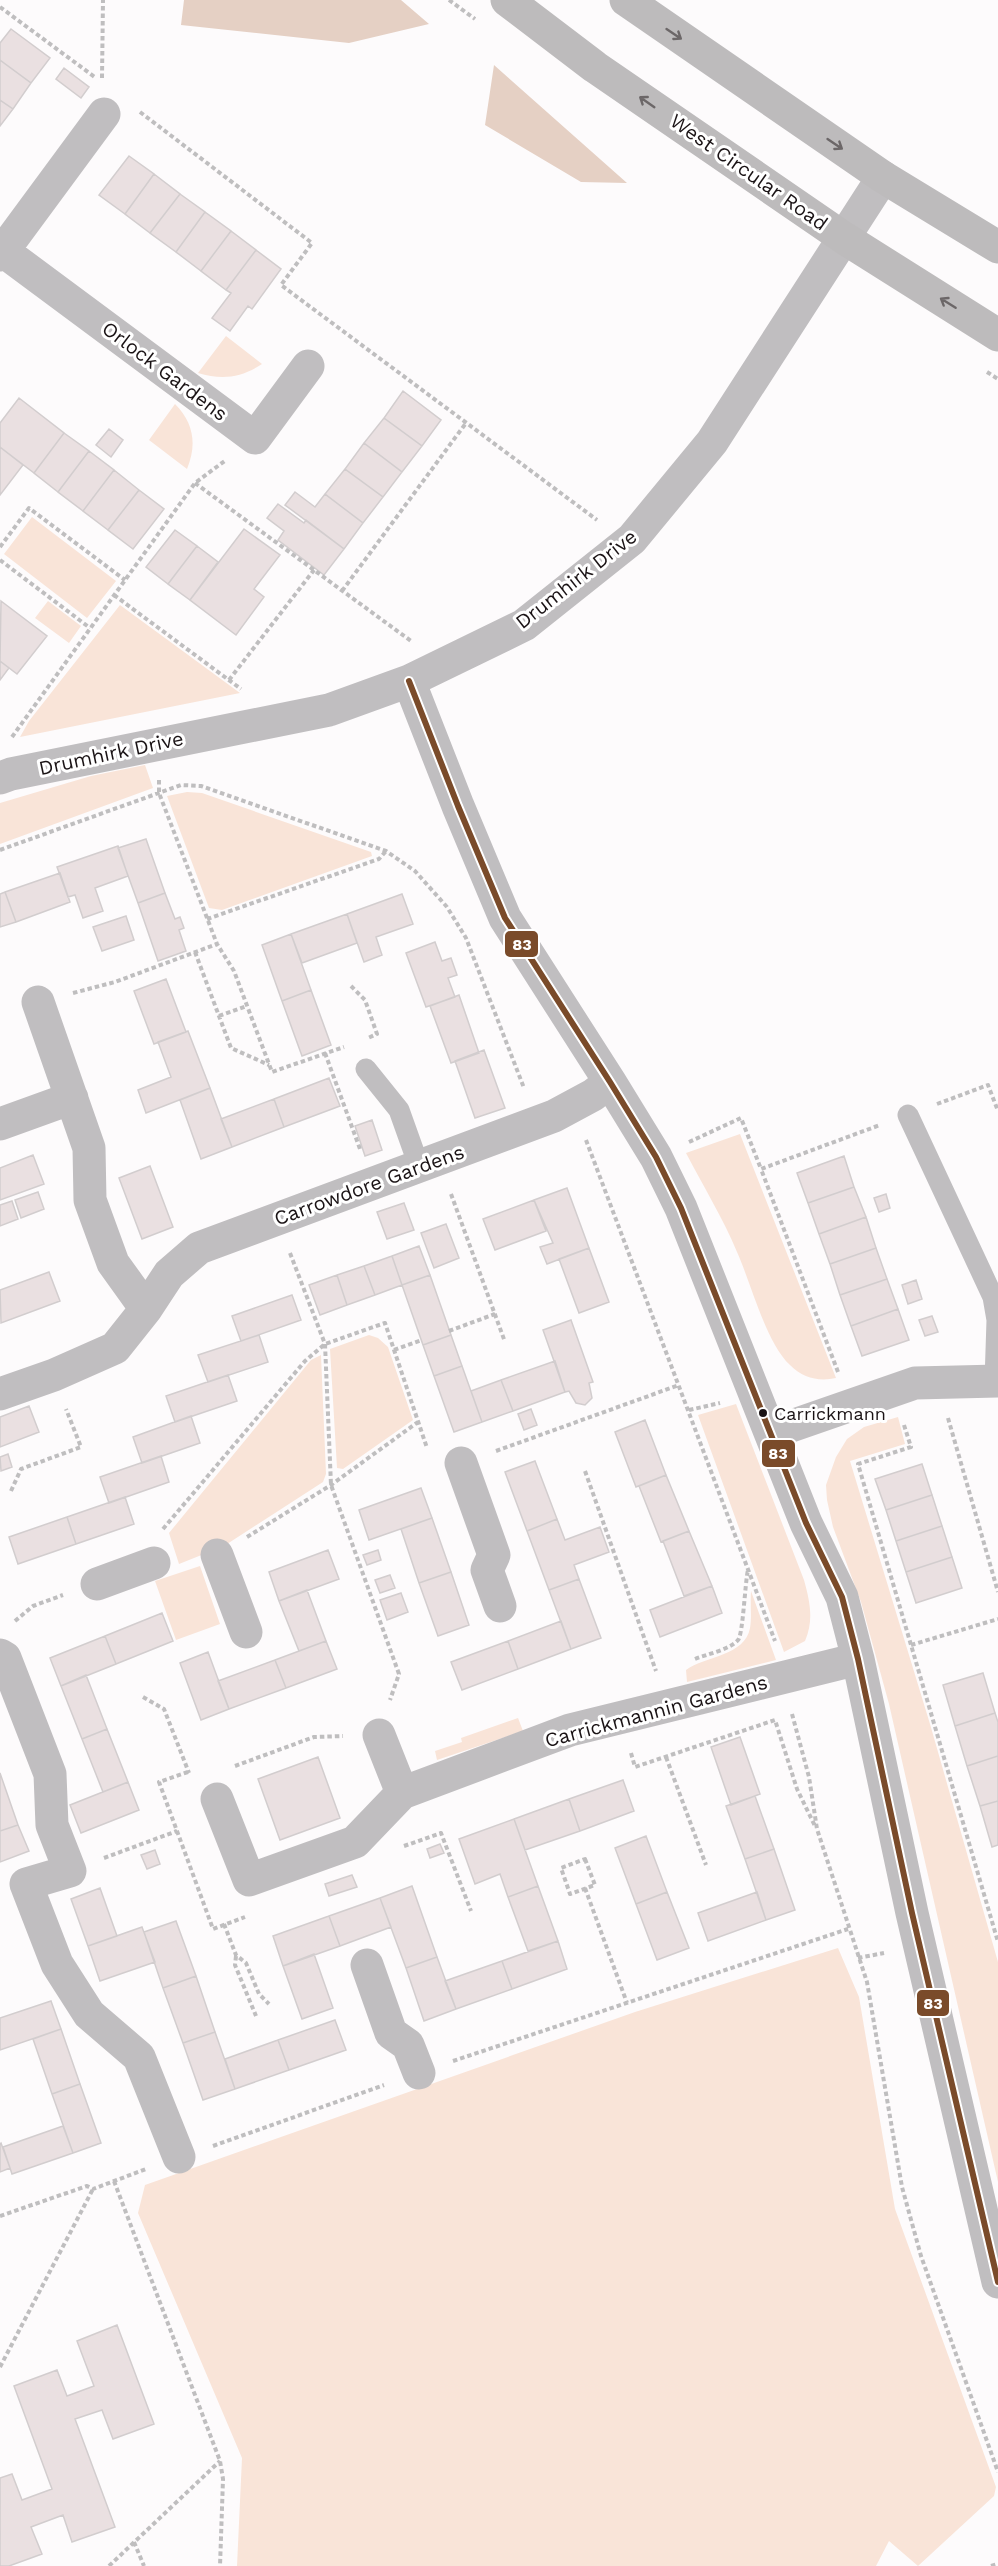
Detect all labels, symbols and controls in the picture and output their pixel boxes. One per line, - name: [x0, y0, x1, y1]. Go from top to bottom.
- one-way arrow: [665, 28, 682, 40]
- one-way arrow: [639, 96, 655, 108]
- street label: West Circular Road: [666, 109, 832, 235]
- one-way arrow: [826, 138, 842, 150]
- one-way arrow: [940, 297, 957, 310]
- street label: Orlock Gardens: [98, 316, 232, 426]
- street label: Drumhirk Drive: [511, 524, 641, 634]
- street label: Drumhirk Drive: [37, 726, 185, 780]
- line badge: 83: [504, 930, 539, 958]
- text: 83: [512, 935, 532, 954]
- street label: Carrowdore Gardens: [271, 1139, 467, 1231]
- place label: Carrickmann: [774, 1403, 886, 1424]
- marker: Carrickmann: [757, 1407, 769, 1419]
- line badge: 83: [761, 1439, 796, 1468]
- text: 83: [768, 1444, 788, 1463]
- street label: Carrickmannin Gardens: [542, 1670, 770, 1752]
- line badge: 83: [916, 1989, 950, 2017]
- text: 83: [923, 1994, 943, 2013]

